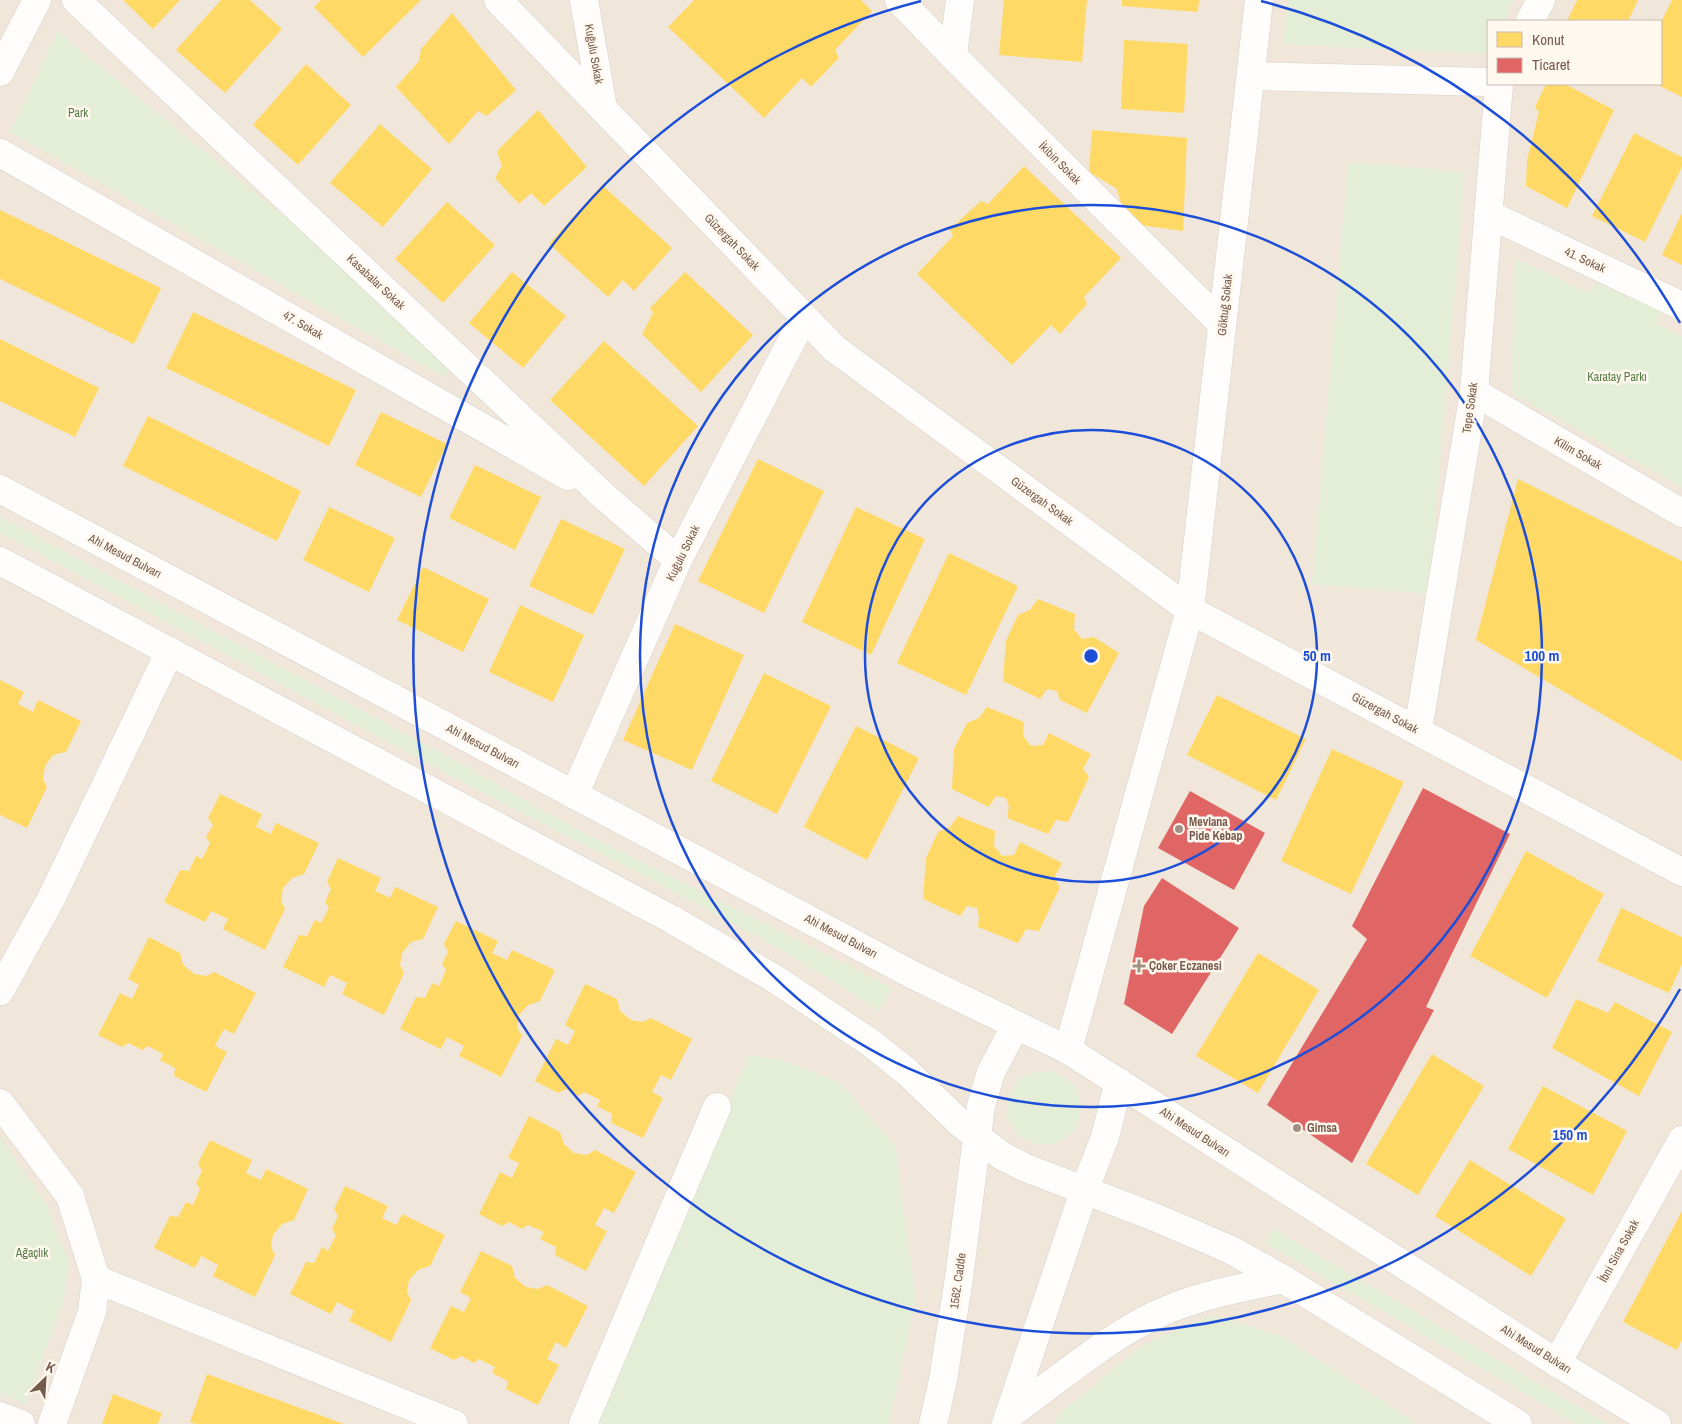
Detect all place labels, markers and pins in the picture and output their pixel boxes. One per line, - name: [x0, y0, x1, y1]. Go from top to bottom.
- centre of rings: [1082, 647, 1100, 665]
- place label: Mevlana Pide Kebap: [1189, 814, 1243, 844]
- marker: Mevlana Pide Kebap: [1173, 823, 1185, 835]
- place label: Çoker Eczanesi: [1149, 958, 1222, 974]
- marker: Çoker Eczanesi: [1133, 960, 1145, 972]
- place label: Gimsa: [1307, 1120, 1338, 1136]
- marker: Gimsa: [1291, 1122, 1303, 1134]

